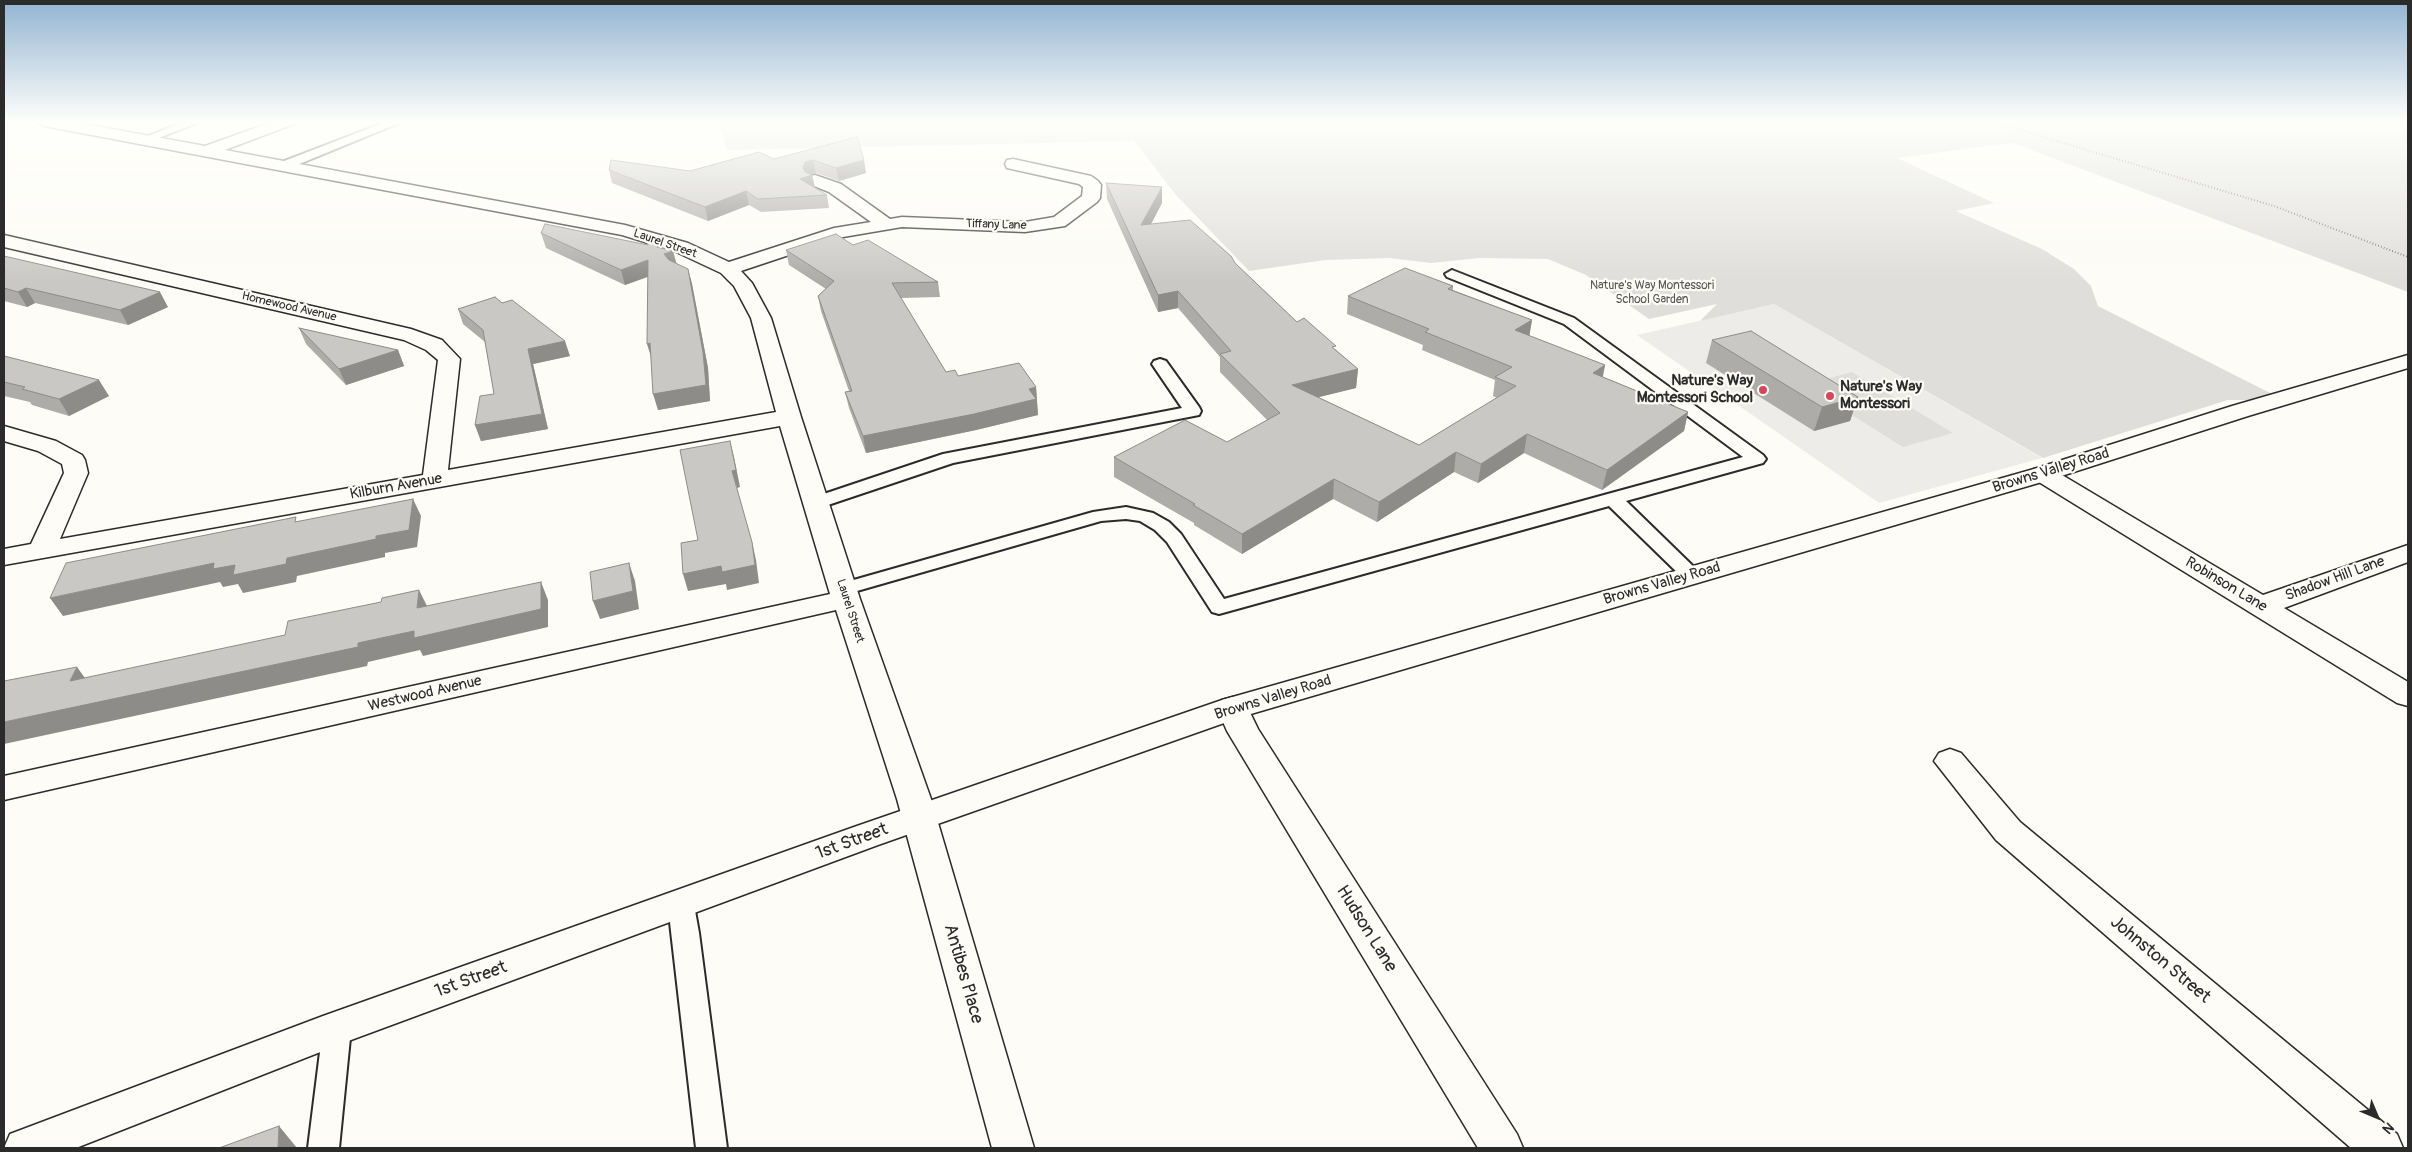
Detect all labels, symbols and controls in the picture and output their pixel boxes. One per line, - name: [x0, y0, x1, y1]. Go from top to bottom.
- street label: Tiffany Lane: [965, 217, 1027, 233]
- street label: Laurel Street: [631, 226, 699, 262]
- park label: Nature's Way Montessori School Garden: [1590, 279, 1714, 307]
- street label: Homewood Avenue: [240, 289, 338, 325]
- place label: Nature's Way Montessori School: [1637, 372, 1753, 407]
- place label: Nature's Way Montessori: [1840, 378, 1922, 413]
- marker: Nature's Way Montessori School: [1757, 384, 1769, 396]
- marker: Nature's Way Montessori: [1824, 390, 1836, 402]
- street label: Browns Valley Road: [1991, 445, 2111, 497]
- street label: Kilburn Avenue: [348, 470, 444, 504]
- street label: Shadow Hill Lane: [2283, 553, 2387, 605]
- street label: Robinson Lane: [2182, 554, 2270, 616]
- street label: Browns Valley Road: [1601, 559, 1723, 609]
- street label: Laurel Street: [833, 577, 867, 645]
- street label: Westwood Avenue: [367, 672, 483, 716]
- street label: Browns Valley Road: [1213, 672, 1333, 724]
- street label: 1st Street: [813, 819, 891, 865]
- street label: Hudson Lane: [1331, 882, 1401, 976]
- street label: Johnston Street: [2105, 912, 2215, 1008]
- street label: Antibes Place: [939, 922, 987, 1026]
- street label: 1st Street: [432, 957, 510, 1003]
- north arrow: [2352, 1092, 2402, 1142]
- text: N: [2379, 1119, 2397, 1137]

